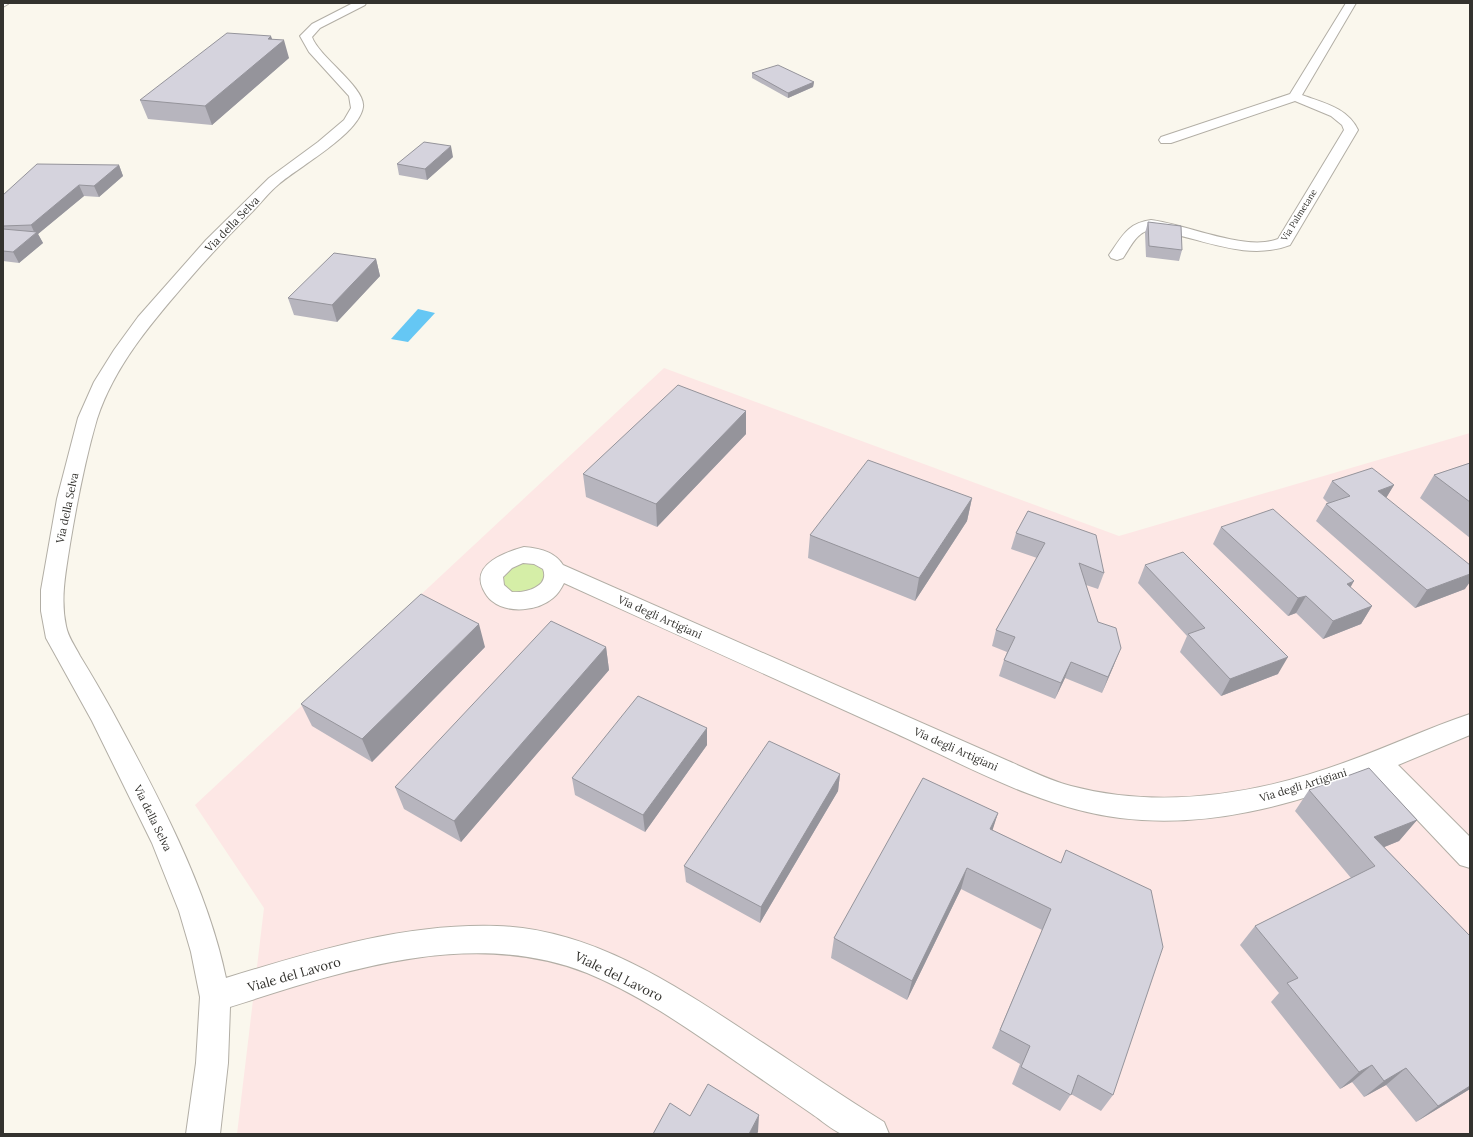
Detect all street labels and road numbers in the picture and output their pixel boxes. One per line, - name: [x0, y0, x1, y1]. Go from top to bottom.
- street label: Via Palmetane: [1278, 187, 1319, 244]
- street label: Via della Selva: [201, 193, 262, 255]
- street label: Via della Selva: [52, 471, 81, 546]
- street label: Via degli Artigiani: [615, 592, 704, 642]
- street label: Via degli Artigiani: [911, 724, 1000, 774]
- street label: Via degli Artigiani: [1257, 765, 1348, 805]
- street label: Via della Selva: [130, 782, 175, 854]
- street label: Viale del Lavoro: [571, 947, 666, 1005]
- street label: Viale del Lavoro: [245, 953, 343, 996]

